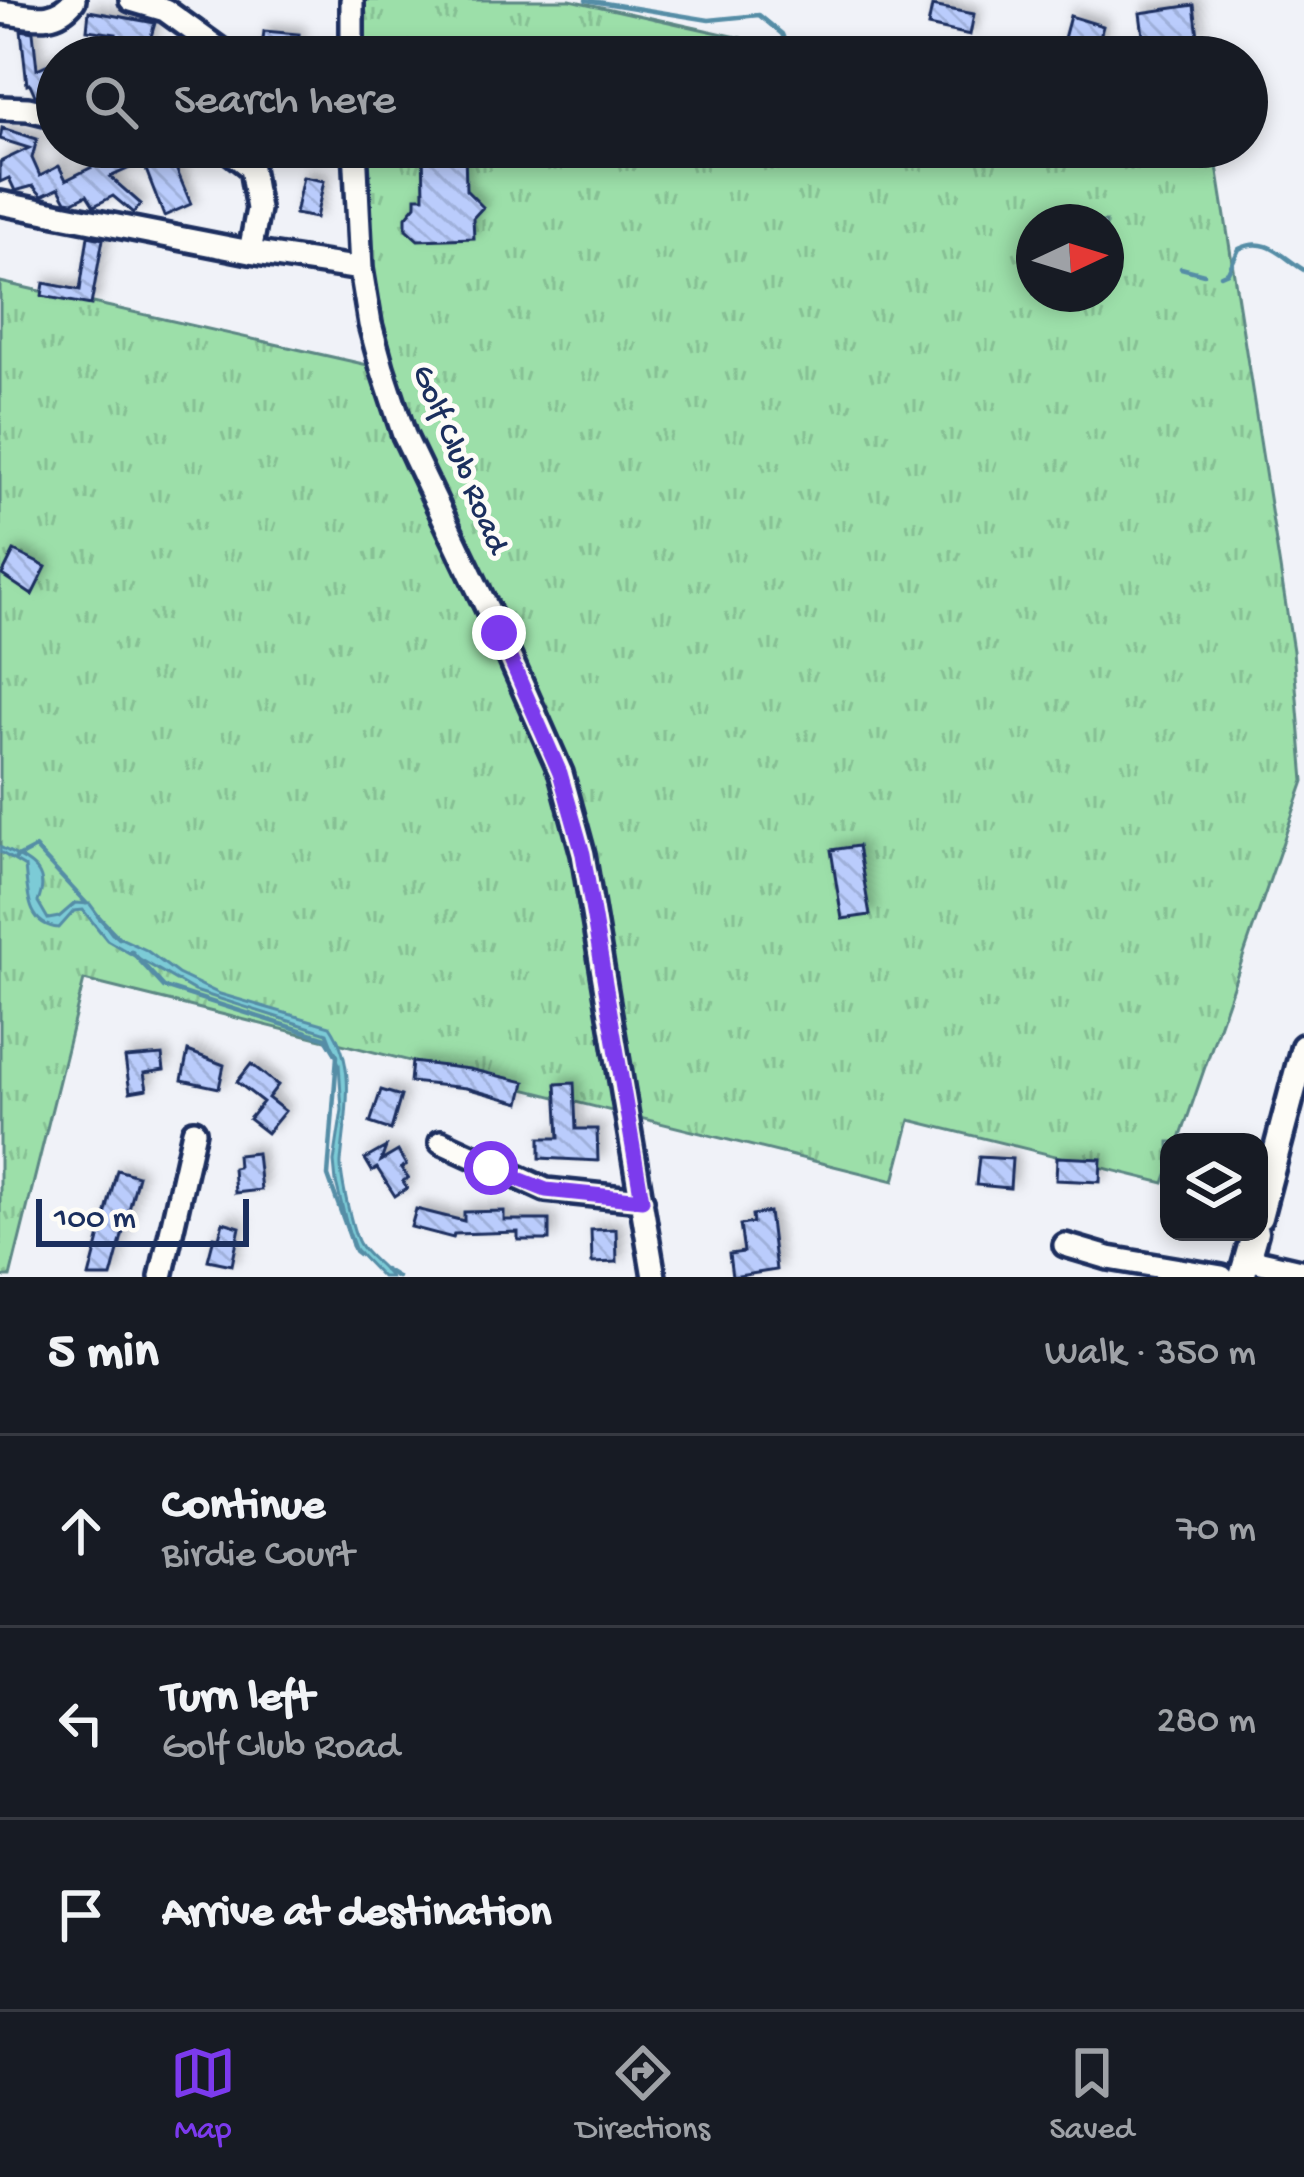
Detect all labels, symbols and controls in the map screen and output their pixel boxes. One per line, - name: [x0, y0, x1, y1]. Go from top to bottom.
- search box: [36, 36, 1268, 168]
- icon: search: [78, 69, 144, 135]
- text: Search here: [174, 76, 396, 129]
- north arrow: [1016, 204, 1124, 312]
- street label: Golf Club Road: [401, 360, 516, 562]
- route end: [472, 606, 526, 660]
- map controls: [1160, 1133, 1268, 1241]
- button: layers: [1160, 1133, 1268, 1241]
- route start: [464, 1141, 518, 1195]
- scale bar: [36, 1193, 249, 1246]
- text: 100 m: [54, 1201, 136, 1239]
- text: 5 min: [48, 1325, 158, 1385]
- text: Walk · 350 m: [1045, 1332, 1256, 1378]
- text: Continue: [162, 1481, 325, 1534]
- icon: ahead: [48, 1498, 114, 1564]
- text: 70 m: [1177, 1508, 1256, 1554]
- text: Birdie Court: [162, 1534, 354, 1580]
- text: Turn left: [162, 1673, 314, 1726]
- icon: left: [48, 1690, 114, 1756]
- text: 280 m: [1156, 1700, 1256, 1746]
- text: Golf Club Road: [162, 1726, 400, 1772]
- icon: arrive: [48, 1882, 114, 1948]
- text: Arrive at destination: [162, 1888, 551, 1941]
- tab: Map: [170, 2040, 236, 2150]
- tab: Directions: [576, 2040, 710, 2150]
- tab: Saved: [1050, 2040, 1134, 2150]

